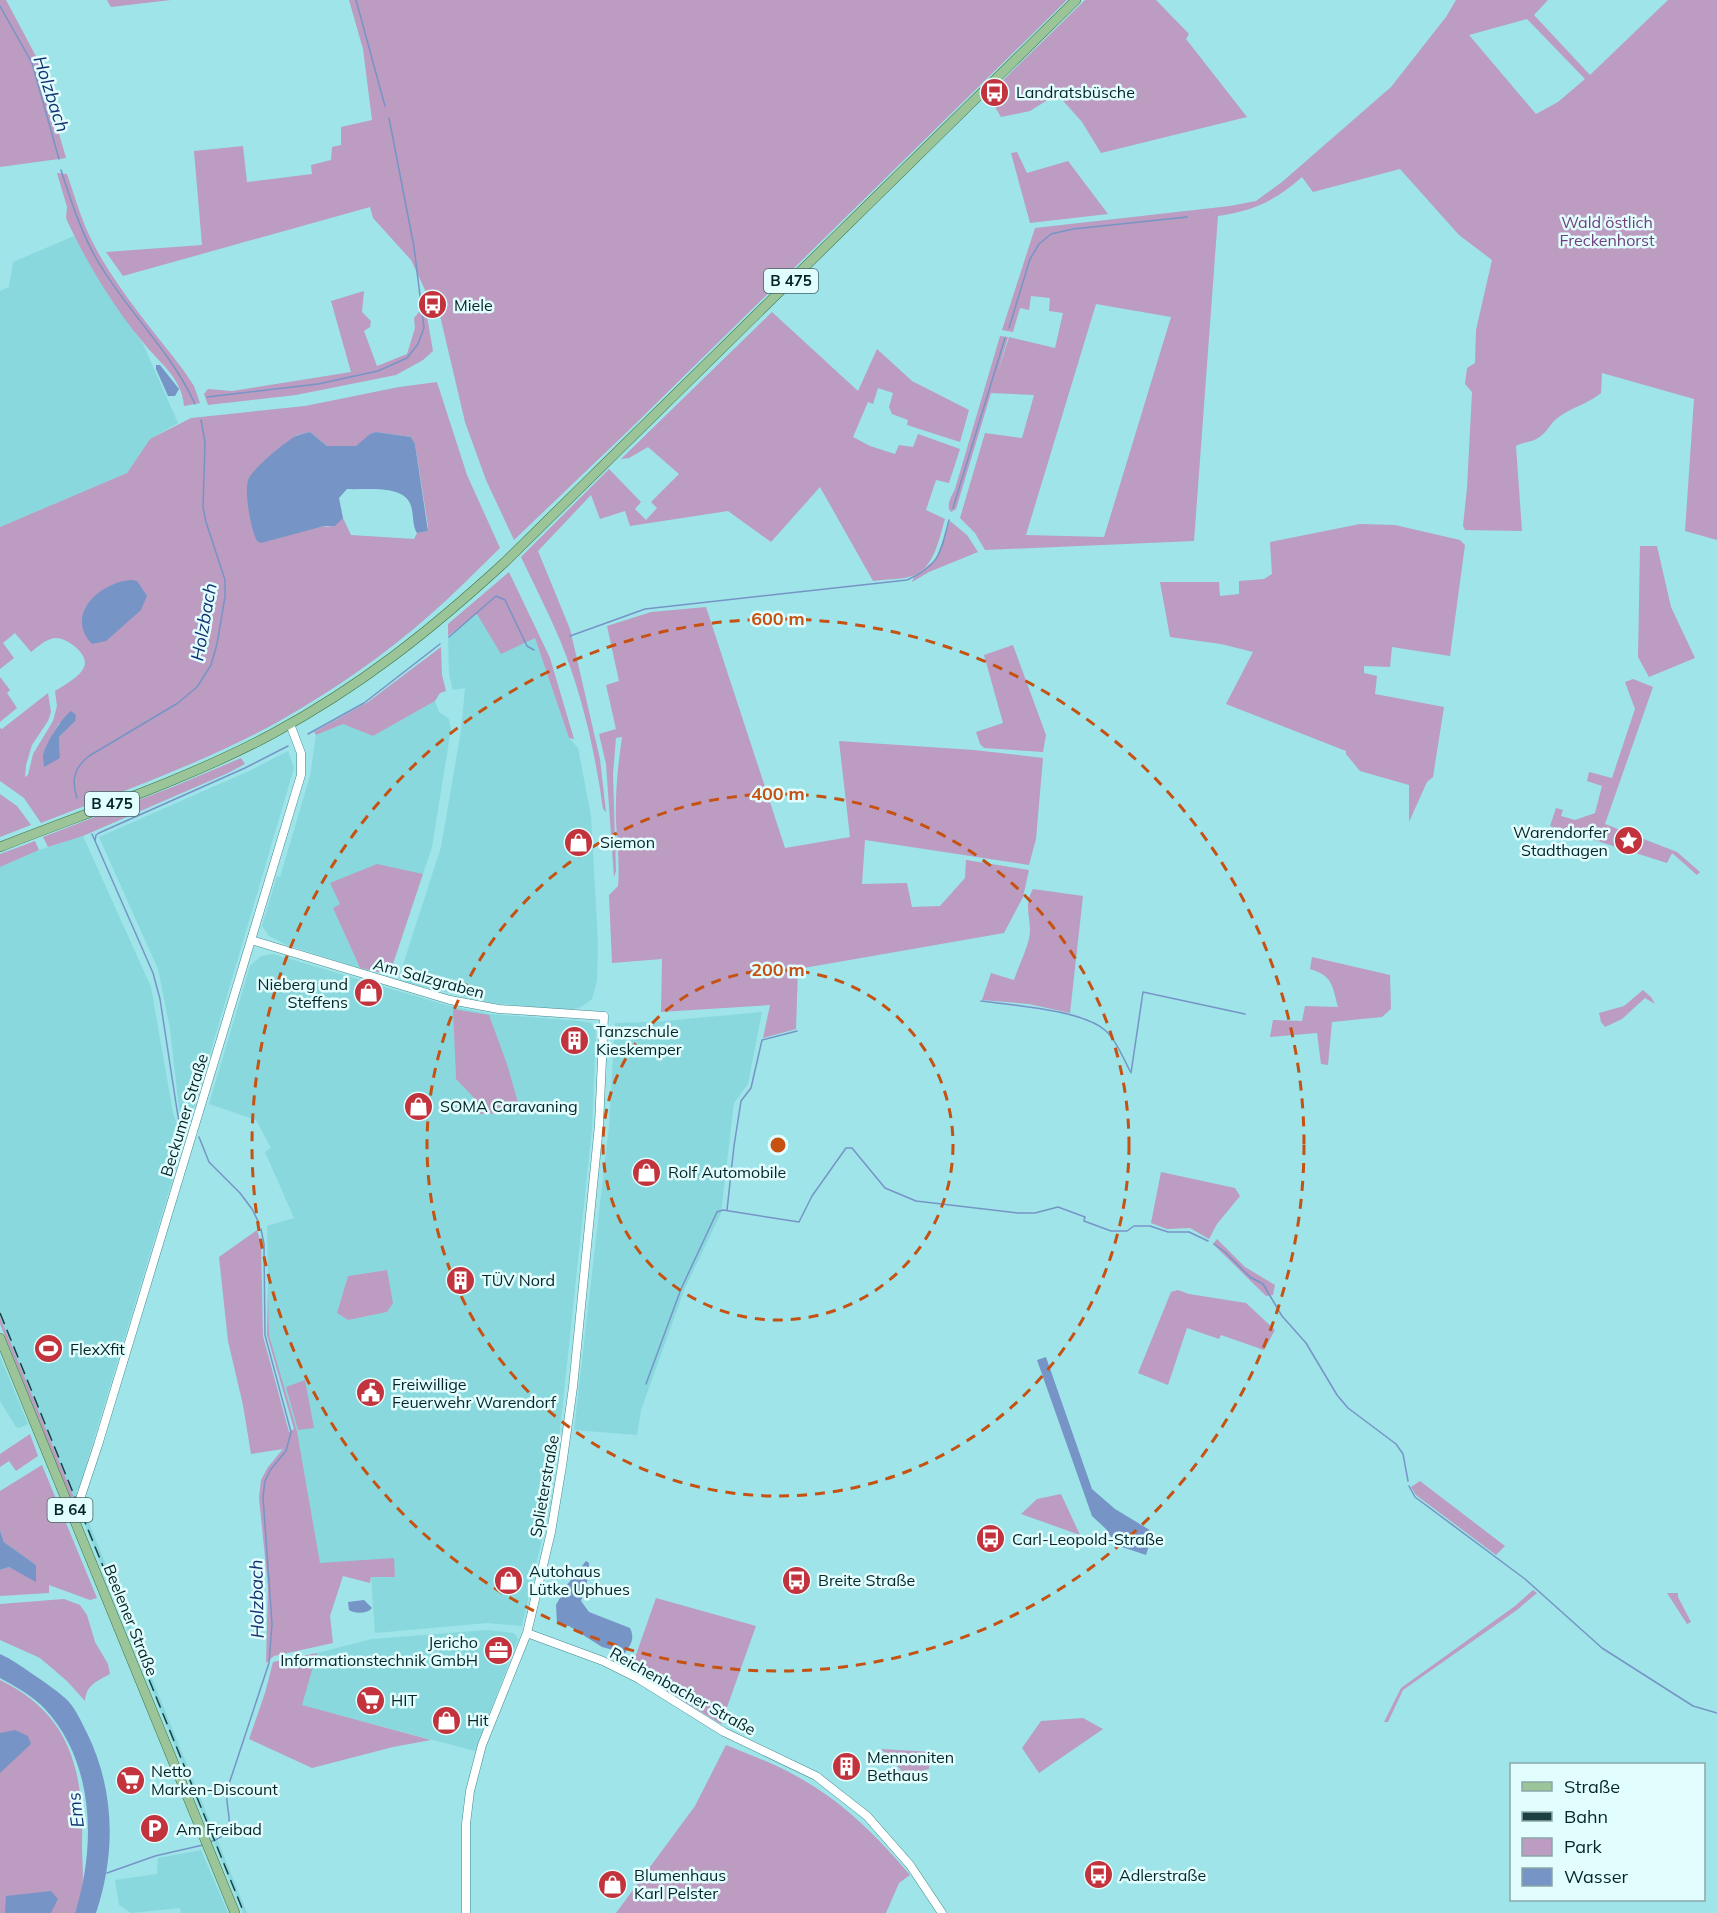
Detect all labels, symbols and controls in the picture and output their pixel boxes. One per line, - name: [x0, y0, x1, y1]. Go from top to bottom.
- water label: Holzbach: [28, 53, 75, 135]
- bus stop icon: Landratsbüsche: [979, 76, 1011, 108]
- place label: Landratsbüsche: [1016, 82, 1135, 102]
- park label: Wald östlich Freckenhorst: [1560, 212, 1655, 250]
- road number: B 475: [764, 269, 818, 293]
- bus stop icon: Miele: [417, 289, 449, 321]
- place label: Miele: [454, 295, 493, 315]
- water label: Holzbach: [185, 581, 222, 663]
- text: 600 m: [751, 607, 805, 630]
- text: 400 m: [751, 782, 805, 805]
- road number: B 475: [85, 792, 139, 816]
- place label: Warendorfer Stadthagen: [1513, 822, 1608, 860]
- place icon: Warendorfer Stadthagen: [1613, 825, 1645, 857]
- shop icon: Siemon: [563, 826, 595, 858]
- place label: Siemon: [600, 832, 655, 852]
- street label: Am Salzgraben: [371, 954, 487, 1002]
- text: 200 m: [751, 958, 805, 981]
- place label: Nieberg und Steffens: [257, 974, 348, 1012]
- shop icon: Nieberg und Steffens: [353, 977, 385, 1009]
- place label: Tanzschule Kieskemper: [596, 1021, 682, 1059]
- building icon: Tanzschule Kieskemper: [559, 1024, 591, 1056]
- street label: Beckumer Straße: [156, 1051, 212, 1179]
- shop icon: SOMA Caravaning: [403, 1090, 435, 1122]
- place label: SOMA Caravaning: [440, 1096, 578, 1116]
- centre of rings: [768, 1135, 788, 1155]
- shop icon: Rolf Automobile: [631, 1156, 663, 1188]
- place label: Rolf Automobile: [668, 1162, 786, 1182]
- building icon: TÜV Nord: [445, 1264, 477, 1296]
- place label: TÜV Nord: [482, 1270, 555, 1290]
- sports icon: FlexXfit: [33, 1333, 65, 1365]
- place label: FlexXfit: [70, 1339, 125, 1359]
- place label: Freiwillige Feuerwehr Warendorf: [392, 1374, 557, 1412]
- public building icon: Freiwillige Feuerwehr Warendorf: [355, 1377, 387, 1409]
- street label: Splieterstraße: [525, 1433, 563, 1539]
- road number: B 64: [48, 1498, 92, 1522]
- bus stop icon: Carl-Leopold-Straße: [975, 1523, 1007, 1555]
- place label: Carl-Leopold-Straße: [1012, 1529, 1164, 1549]
- water label: Holzbach: [244, 1559, 269, 1639]
- street label: Beelener Straße: [100, 1561, 162, 1679]
- place label: Autohaus Lütke Uphues: [529, 1561, 630, 1599]
- shop icon: Autohaus Lütke Uphues: [492, 1564, 524, 1596]
- bus stop icon: Breite Straße: [781, 1564, 813, 1596]
- place label: Breite Straße: [818, 1570, 915, 1590]
- place label: Jericho Informationstechnik GmbH: [280, 1632, 478, 1670]
- office icon: Jericho Informationstechnik GmbH: [483, 1635, 515, 1667]
- street label: Reichenbacher Straße: [607, 1643, 759, 1739]
- supermarket icon: HIT: [354, 1684, 386, 1716]
- place label: HIT: [391, 1690, 417, 1710]
- shop icon: Hit: [430, 1704, 462, 1736]
- place label: Hit: [467, 1710, 489, 1730]
- place label: Mennoniten Bethaus: [867, 1747, 954, 1785]
- building icon: Mennoniten Bethaus: [830, 1750, 862, 1782]
- place label: Netto Marken-Discount: [151, 1761, 278, 1799]
- legend: [1510, 1763, 1705, 1901]
- supermarket icon: Netto Marken-Discount: [114, 1764, 146, 1796]
- text: Straße: [1564, 1775, 1620, 1798]
- water label: Ems: [62, 1791, 89, 1829]
- text: Bahn: [1564, 1805, 1608, 1828]
- parking icon: Am Freibad: [139, 1813, 171, 1845]
- place label: Am Freibad: [176, 1819, 262, 1839]
- text: Park: [1564, 1835, 1603, 1858]
- bus stop icon: Adlerstraße: [1082, 1859, 1114, 1891]
- place label: Blumenhaus Karl Pelster: [634, 1865, 726, 1903]
- place label: Adlerstraße: [1119, 1865, 1206, 1885]
- text: Wasser: [1564, 1865, 1628, 1888]
- shop icon: Blumenhaus Karl Pelster: [597, 1868, 629, 1900]

